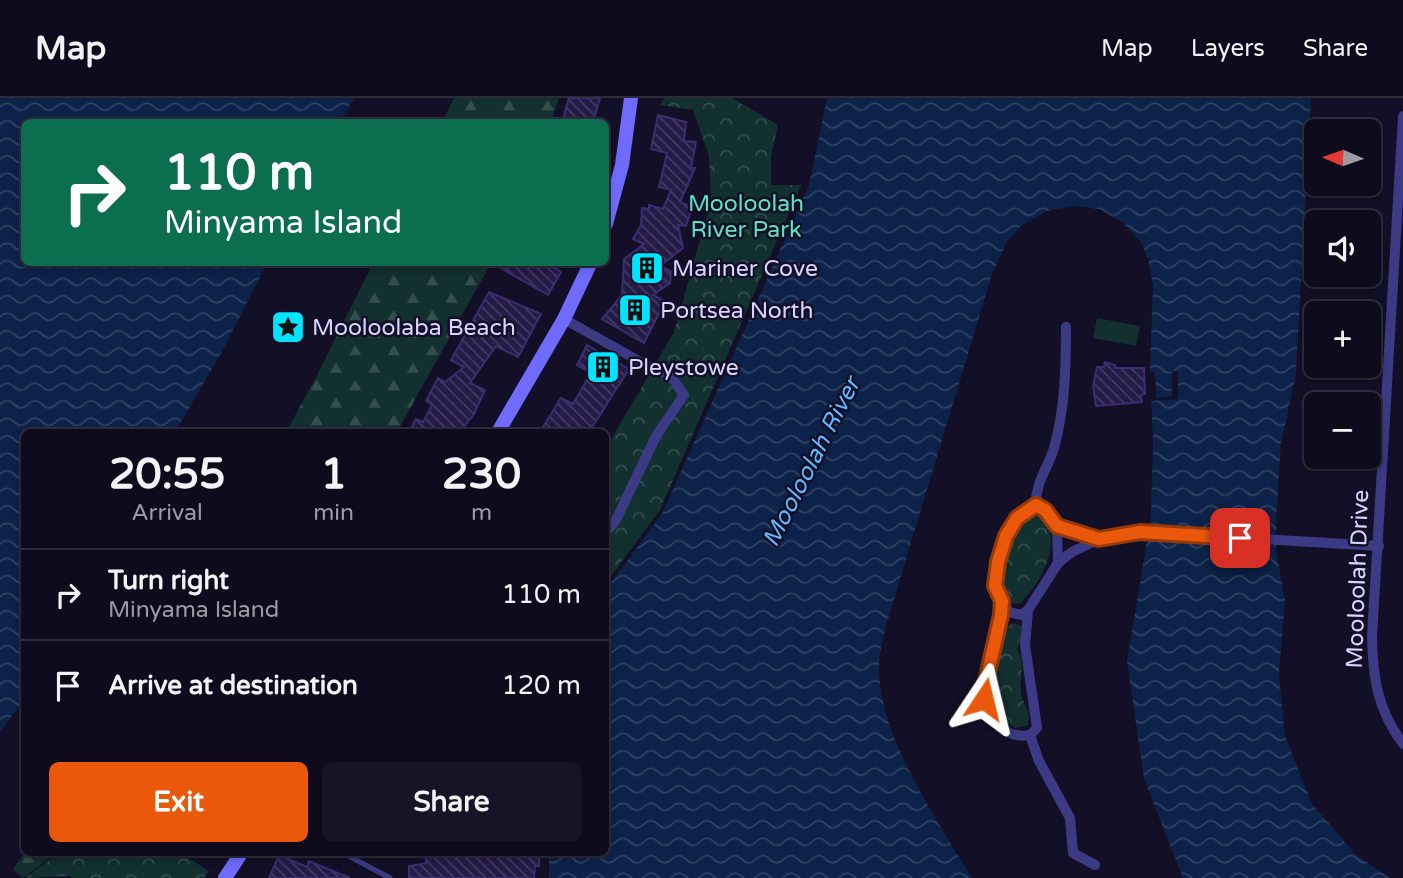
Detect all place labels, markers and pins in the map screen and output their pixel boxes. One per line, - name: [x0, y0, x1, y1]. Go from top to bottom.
- building icon: Mariner Cove: [628, 249, 666, 287]
- place label: Mariner Cove: [672, 255, 818, 283]
- building icon: Portsea North: [616, 291, 654, 329]
- place label: Portsea North: [660, 297, 813, 325]
- place icon: Mooloolaba Beach: [269, 308, 307, 346]
- place label: Mooloolaba Beach: [312, 314, 516, 342]
- building icon: Pleystowe: [584, 348, 622, 386]
- place label: Pleystowe: [628, 354, 739, 382]
- pin: [1210, 508, 1270, 568]

